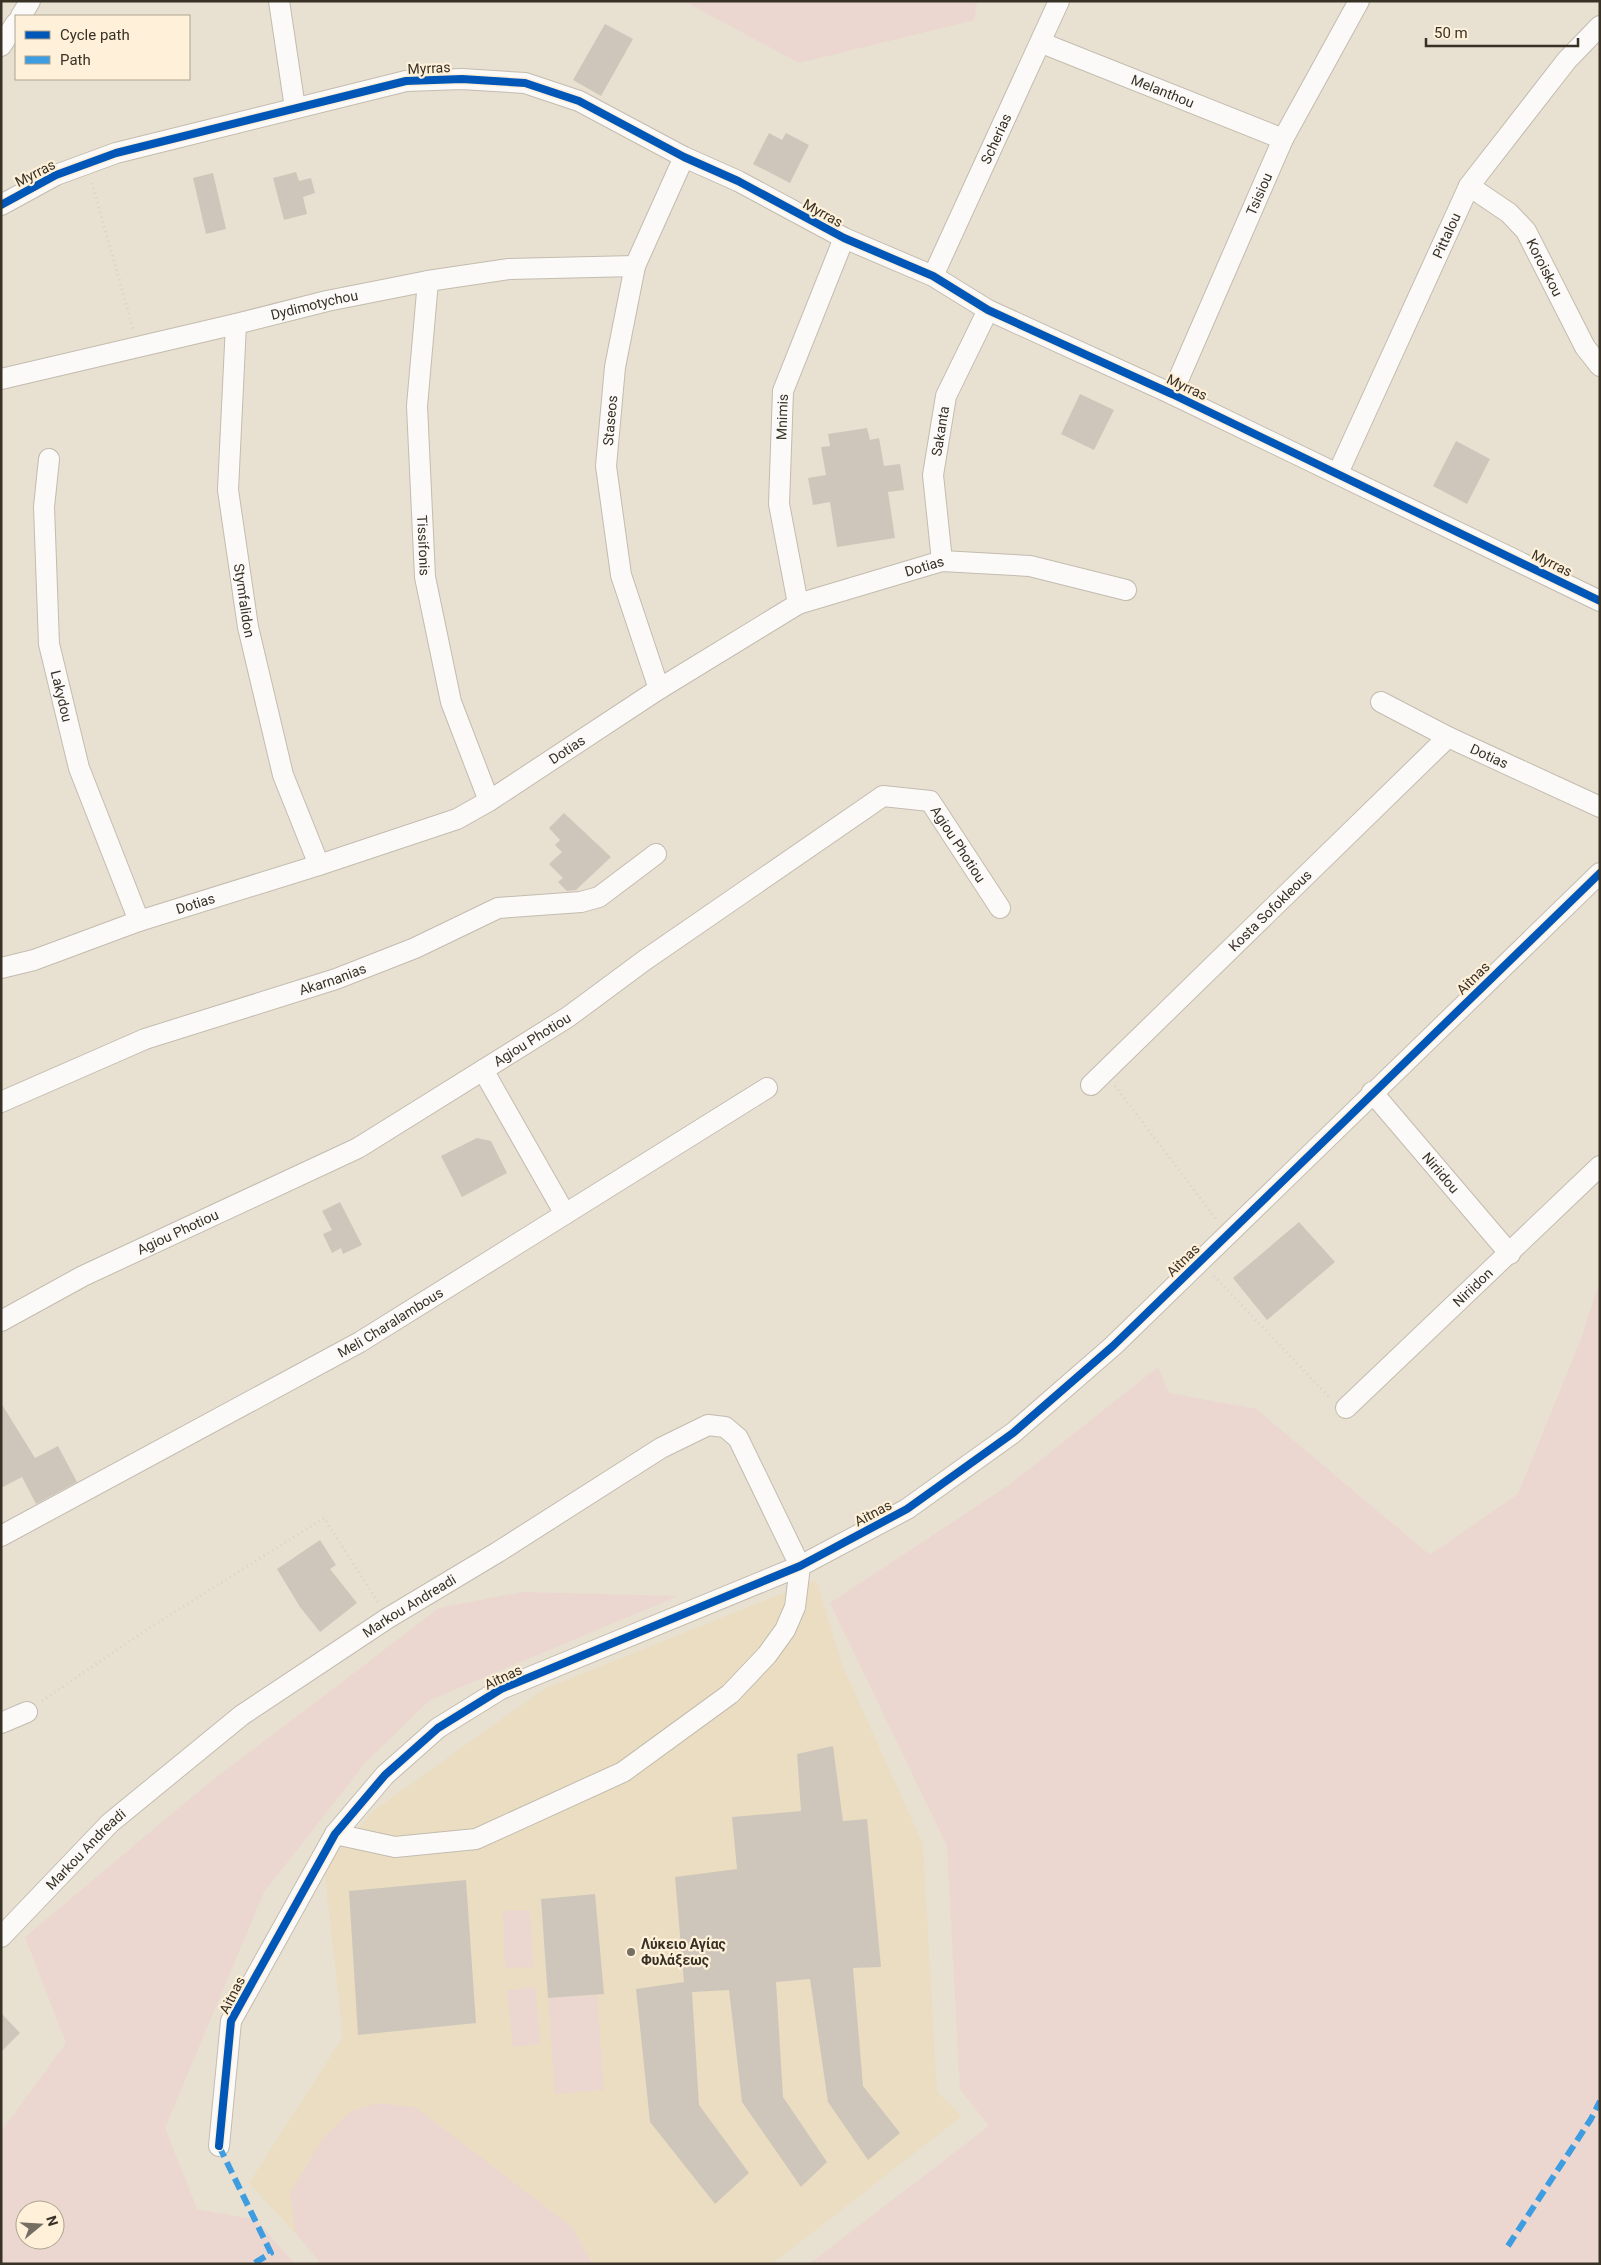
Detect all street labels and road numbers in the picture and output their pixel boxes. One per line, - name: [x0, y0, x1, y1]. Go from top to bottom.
- street label: Myrras: [407, 59, 451, 77]
- street label: Melanthou: [1129, 71, 1197, 111]
- street label: Scherias: [977, 111, 1014, 167]
- street label: Myrras: [12, 156, 58, 190]
- street label: Tsisiou: [1243, 171, 1275, 218]
- street label: Myrras: [800, 196, 846, 230]
- street label: Pittalou: [1429, 210, 1464, 261]
- street label: Koroiskou: [1523, 236, 1566, 299]
- street label: Dydimotychou: [269, 287, 359, 323]
- street label: Myrras: [1164, 371, 1210, 403]
- street label: Mnimis: [773, 393, 791, 440]
- street label: Staseos: [600, 395, 620, 446]
- street label: Sakanta: [928, 405, 952, 457]
- street label: Tissifonis: [414, 515, 433, 576]
- street label: Myrras: [1529, 546, 1575, 580]
- street label: Dotias: [903, 553, 946, 580]
- street label: Stymfalidon: [231, 562, 258, 639]
- street label: Lakydou: [48, 669, 76, 724]
- street label: Dotias: [546, 732, 588, 767]
- street label: Dotias: [1468, 740, 1511, 772]
- street label: Agiou Photiou: [927, 803, 989, 885]
- street label: Kosta Sofokleous: [1225, 867, 1315, 954]
- street label: Dotias: [174, 890, 217, 917]
- street label: Aitnas: [1453, 958, 1493, 998]
- street label: Akarnanias: [297, 960, 368, 998]
- street label: Agiou Photiou: [491, 1009, 574, 1069]
- street label: Niriidou: [1419, 1149, 1463, 1196]
- street label: Agiou Photiou: [135, 1206, 221, 1258]
- street label: Aitnas: [1163, 1240, 1203, 1280]
- street label: Niriidon: [1450, 1265, 1496, 1310]
- street label: Meli Charalambous: [335, 1284, 446, 1361]
- street label: Aitnas: [852, 1497, 894, 1529]
- street label: Markou Andreadi: [359, 1571, 459, 1641]
- street label: Aitnas: [482, 1661, 524, 1693]
- street label: Markou Andreadi: [43, 1806, 129, 1893]
- street label: Aitnas: [216, 1974, 248, 2016]

